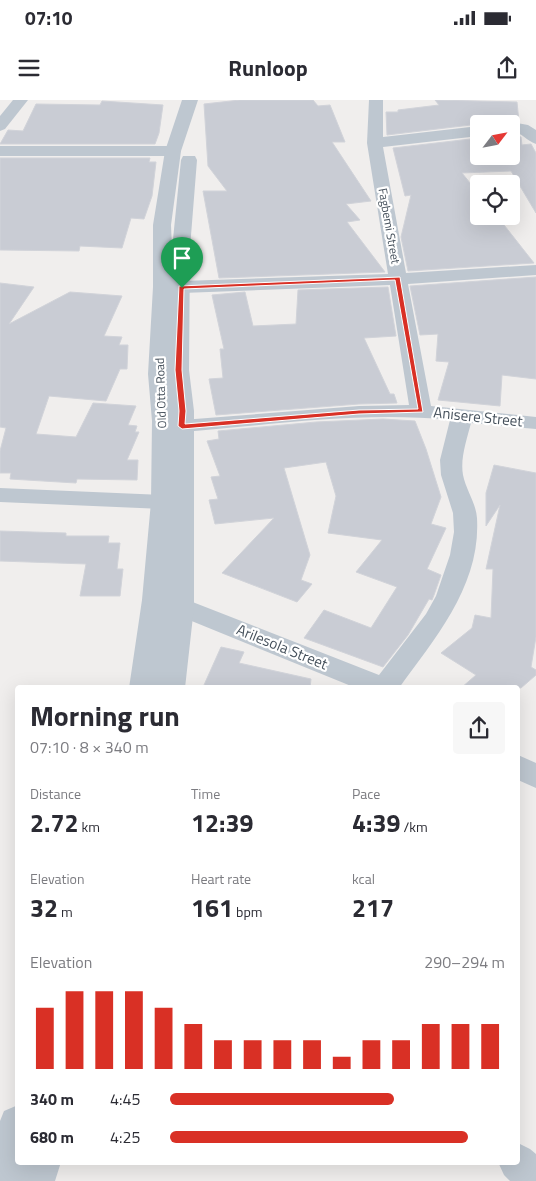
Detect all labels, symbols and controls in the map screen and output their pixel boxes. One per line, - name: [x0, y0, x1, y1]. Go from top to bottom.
- text: 07:10: [25, 3, 72, 32]
- text: Runloop: [228, 51, 308, 85]
- icon: menu: [15, 54, 43, 82]
- icon: share: [493, 54, 521, 82]
- north arrow: [470, 115, 520, 165]
- map controls: [470, 115, 520, 225]
- button: locate: [470, 175, 520, 225]
- street label: Fagbemi Street: [373, 186, 406, 266]
- pin: [161, 237, 203, 288]
- icon: arrive: [168, 244, 196, 272]
- street label: Old Otta Road: [150, 357, 171, 429]
- street label: Anisere Street: [432, 400, 524, 433]
- street label: Arilesola Street: [233, 618, 332, 676]
- text: Morning run: [30, 694, 180, 737]
- button: share: [453, 702, 505, 754]
- text: 07:10 · 8 × 340 m: [30, 735, 149, 759]
- text: Distance: [30, 783, 81, 804]
- text: Time: [191, 783, 220, 804]
- text: Pace: [352, 783, 380, 804]
- text: 2.72: [30, 804, 78, 842]
- text: 12:39: [191, 804, 253, 842]
- text: 4:39: [352, 804, 400, 842]
- text: km: [78, 816, 100, 837]
- text: /km: [400, 816, 428, 837]
- text: Elevation: [30, 868, 84, 889]
- text: Heart rate: [191, 868, 251, 889]
- text: kcal: [352, 868, 375, 889]
- text: 32: [30, 889, 58, 927]
- text: 161: [191, 889, 233, 927]
- text: 217: [352, 889, 394, 927]
- text: m: [58, 901, 73, 922]
- text: bpm: [233, 901, 263, 922]
- text: Elevation: [30, 950, 92, 974]
- text: 290–294 m: [424, 950, 505, 974]
- text: 340 m: [30, 1087, 74, 1111]
- text: 4:45: [110, 1087, 140, 1111]
- text: 680 m: [30, 1125, 74, 1149]
- text: 4:25: [110, 1125, 140, 1149]

